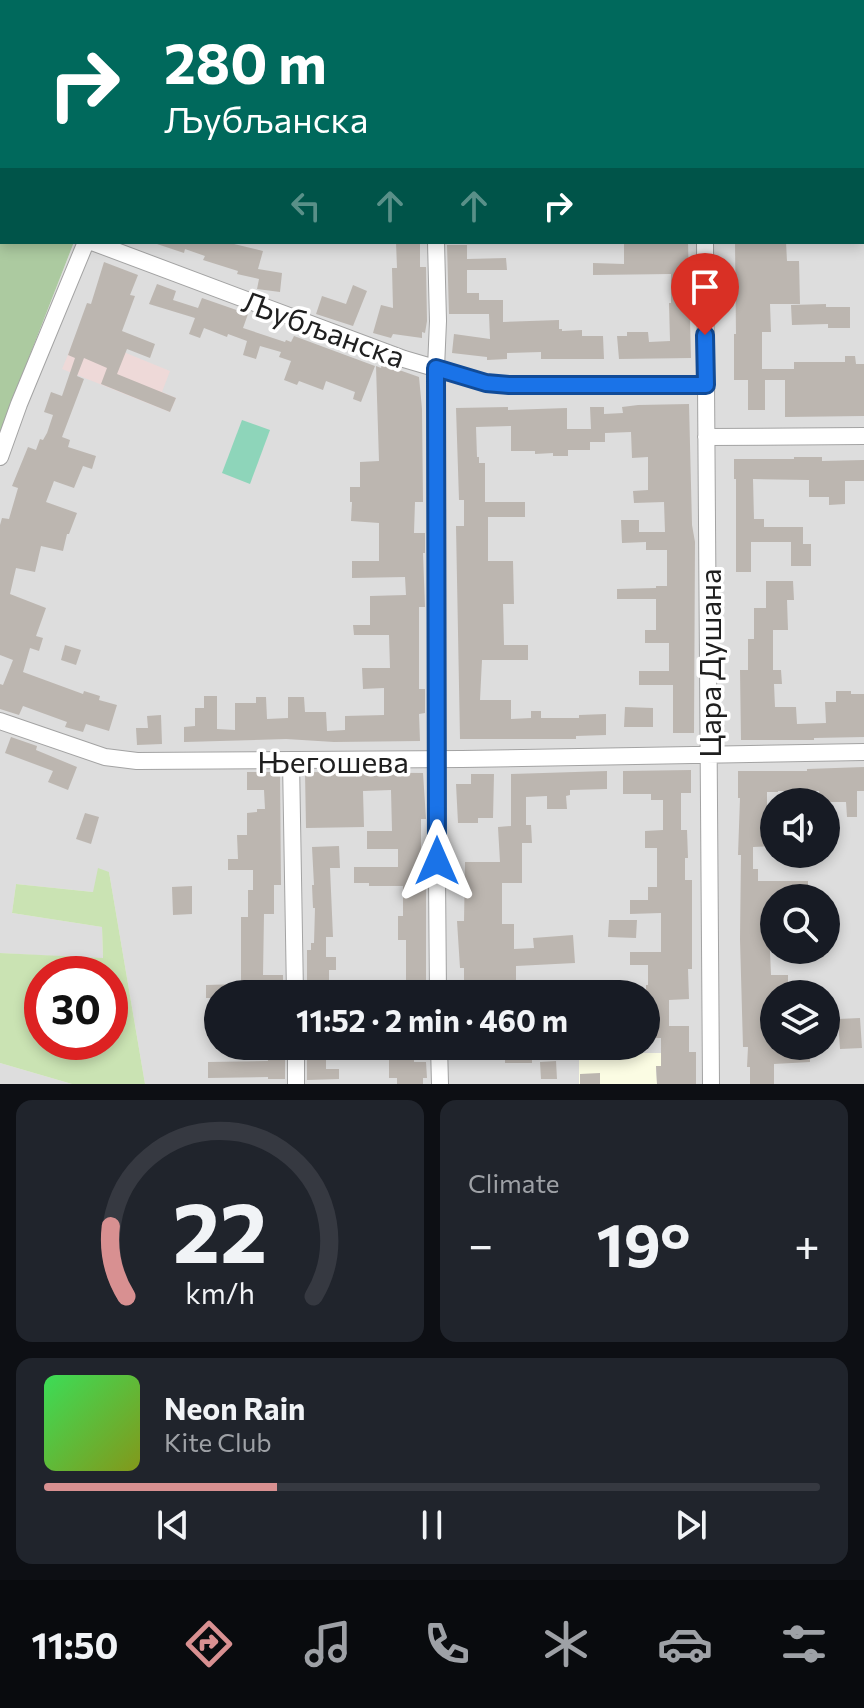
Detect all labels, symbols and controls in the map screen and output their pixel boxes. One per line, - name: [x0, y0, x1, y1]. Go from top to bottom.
- text: 280 m: [164, 27, 327, 96]
- icon: right: [32, 32, 136, 136]
- text: Љубљанска: [164, 96, 368, 140]
- icon: left: [284, 184, 328, 228]
- icon: ahead: [368, 184, 412, 228]
- icon: ahead: [452, 184, 496, 228]
- icon: right: [536, 184, 580, 228]
- pin: [671, 253, 739, 335]
- icon: arrive: [683, 265, 727, 309]
- street label: Љубљанска: [238, 281, 410, 375]
- street label: Цара Душана: [690, 568, 727, 758]
- street label: Његошева: [257, 742, 409, 779]
- map controls: [760, 788, 840, 1060]
- button: sound: [760, 788, 840, 868]
- position arrow: [395, 819, 479, 903]
- button: search: [760, 884, 840, 964]
- speed limit sign: 30: [24, 956, 128, 1060]
- button: layers: [760, 980, 840, 1060]
- text: 11:52 · 2 min · 460 m: [296, 1001, 568, 1038]
- text: Climate: [468, 1167, 560, 1198]
- text: 22: [173, 1178, 267, 1280]
- text: 19°: [596, 1206, 691, 1279]
- text: −: [468, 1216, 493, 1270]
- text: +: [794, 1216, 820, 1270]
- text: km/h: [185, 1275, 255, 1310]
- text: Neon Rain: [164, 1389, 305, 1426]
- text: Kite Club: [164, 1426, 272, 1457]
- icon: previous: [151, 1503, 195, 1547]
- icon: pause: [410, 1503, 454, 1547]
- icon: next: [669, 1503, 713, 1547]
- icon: directions: [181, 1616, 237, 1672]
- icon: music: [300, 1616, 356, 1672]
- icon: phone: [419, 1616, 475, 1672]
- icon: climate: [538, 1616, 594, 1672]
- icon: car: [657, 1616, 713, 1672]
- icon: filters: [776, 1616, 832, 1672]
- text: 11:50: [31, 1622, 119, 1666]

